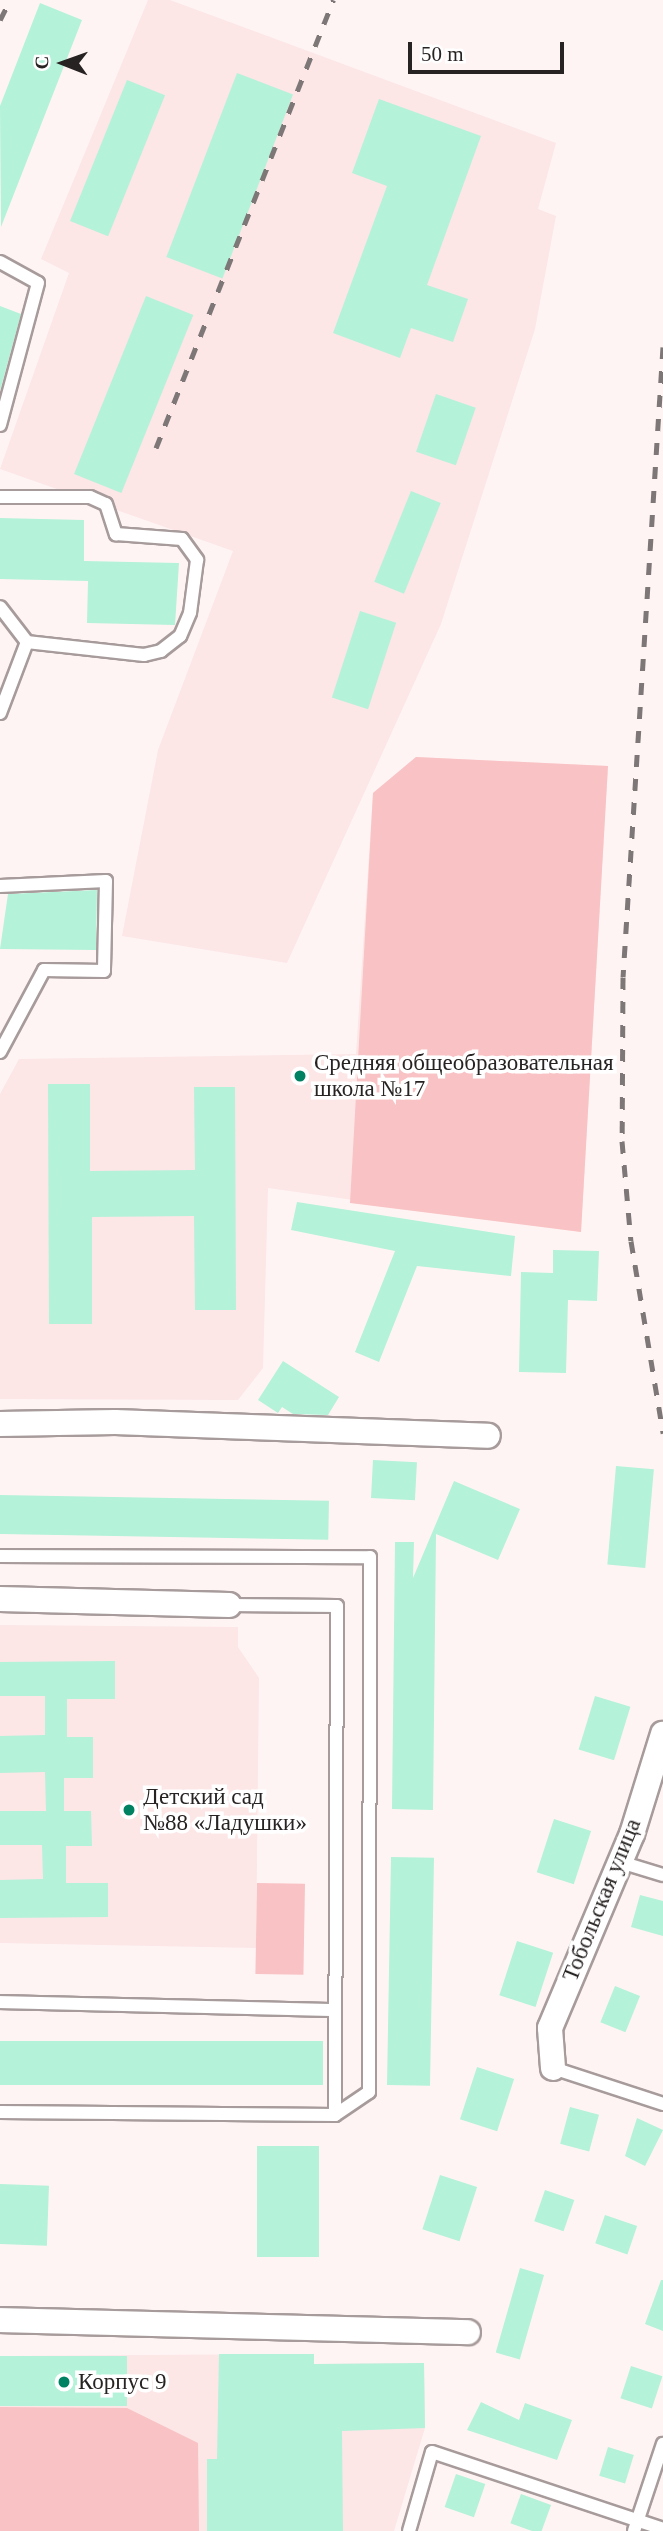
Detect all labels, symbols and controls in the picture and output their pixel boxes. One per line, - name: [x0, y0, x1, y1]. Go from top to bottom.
- north arrow: [28, 28, 98, 98]
- scale bar: [411, 28, 567, 72]
- text: 50 m: [421, 42, 464, 66]
- text: С: [31, 56, 52, 70]
- place label: Средняя общеобразовательная школа №17: [314, 1049, 614, 1103]
- marker: Средняя общеобразовательная школа №17: [292, 1068, 308, 1084]
- place label: Детский сад №88 «Ладушки»: [143, 1783, 307, 1837]
- marker: Детский сад №88 «Ладушки»: [121, 1802, 137, 1818]
- street label: Тобольская улица: [557, 1815, 647, 1985]
- place label: Корпус 9: [78, 2368, 166, 2396]
- marker: Корпус 9: [56, 2374, 72, 2390]

